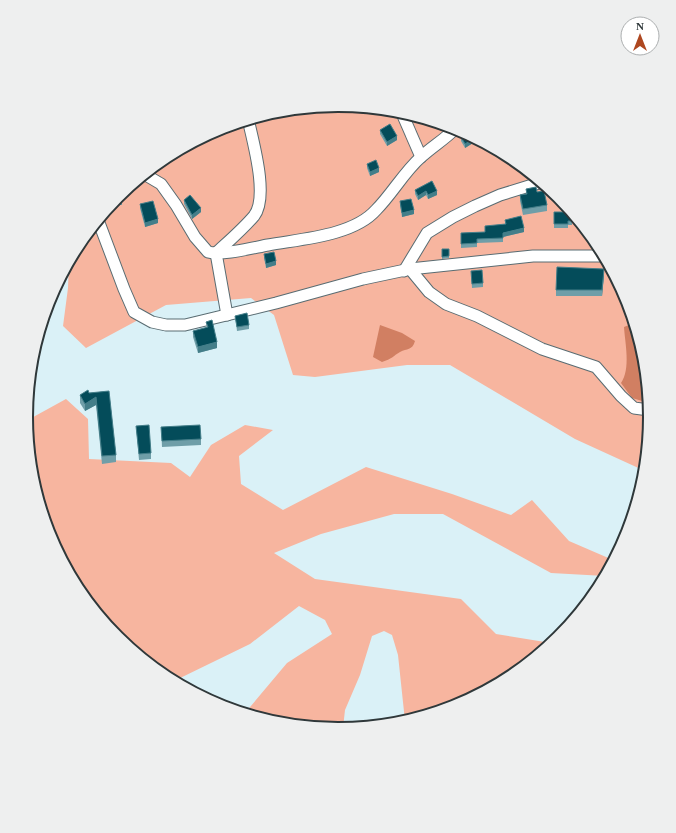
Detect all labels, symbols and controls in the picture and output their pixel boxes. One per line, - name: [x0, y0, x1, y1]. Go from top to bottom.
- north arrow: [620, 16, 660, 56]
- text: N: [636, 20, 644, 32]

